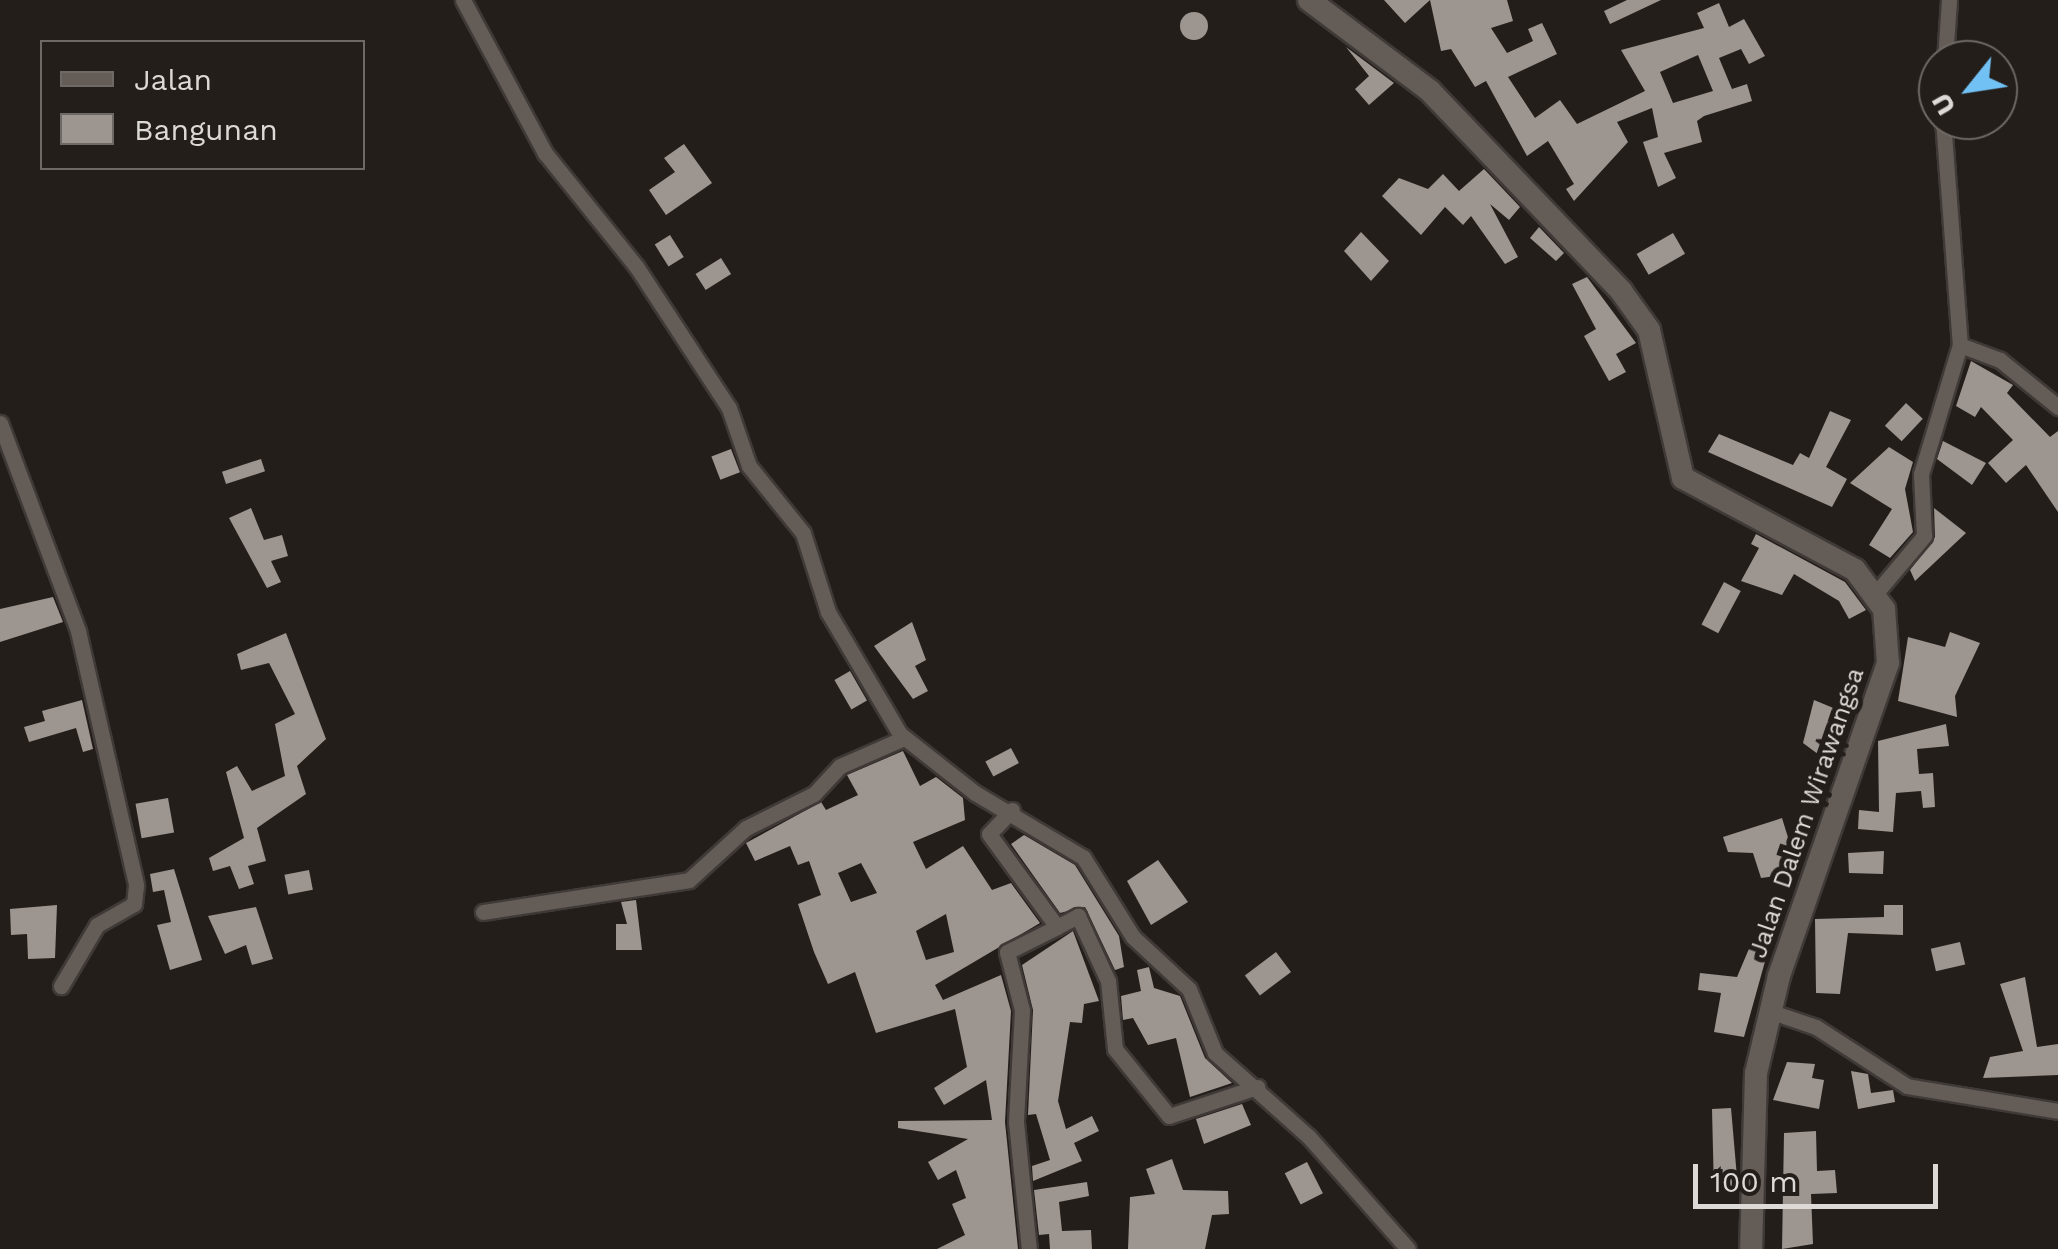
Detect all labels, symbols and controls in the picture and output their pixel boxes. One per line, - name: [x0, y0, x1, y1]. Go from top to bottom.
- legend: [40, 40, 365, 170]
- north arrow: [1918, 40, 2018, 140]
- text: Jalan: [134, 62, 212, 97]
- text: U: [1924, 87, 1963, 121]
- text: Bangunan: [134, 112, 278, 147]
- street label: Jalan Dalem Wirawangsa: [1743, 664, 1871, 962]
- scale bar: [1698, 1144, 1943, 1206]
- text: 100 m: [1710, 1164, 1798, 1199]

